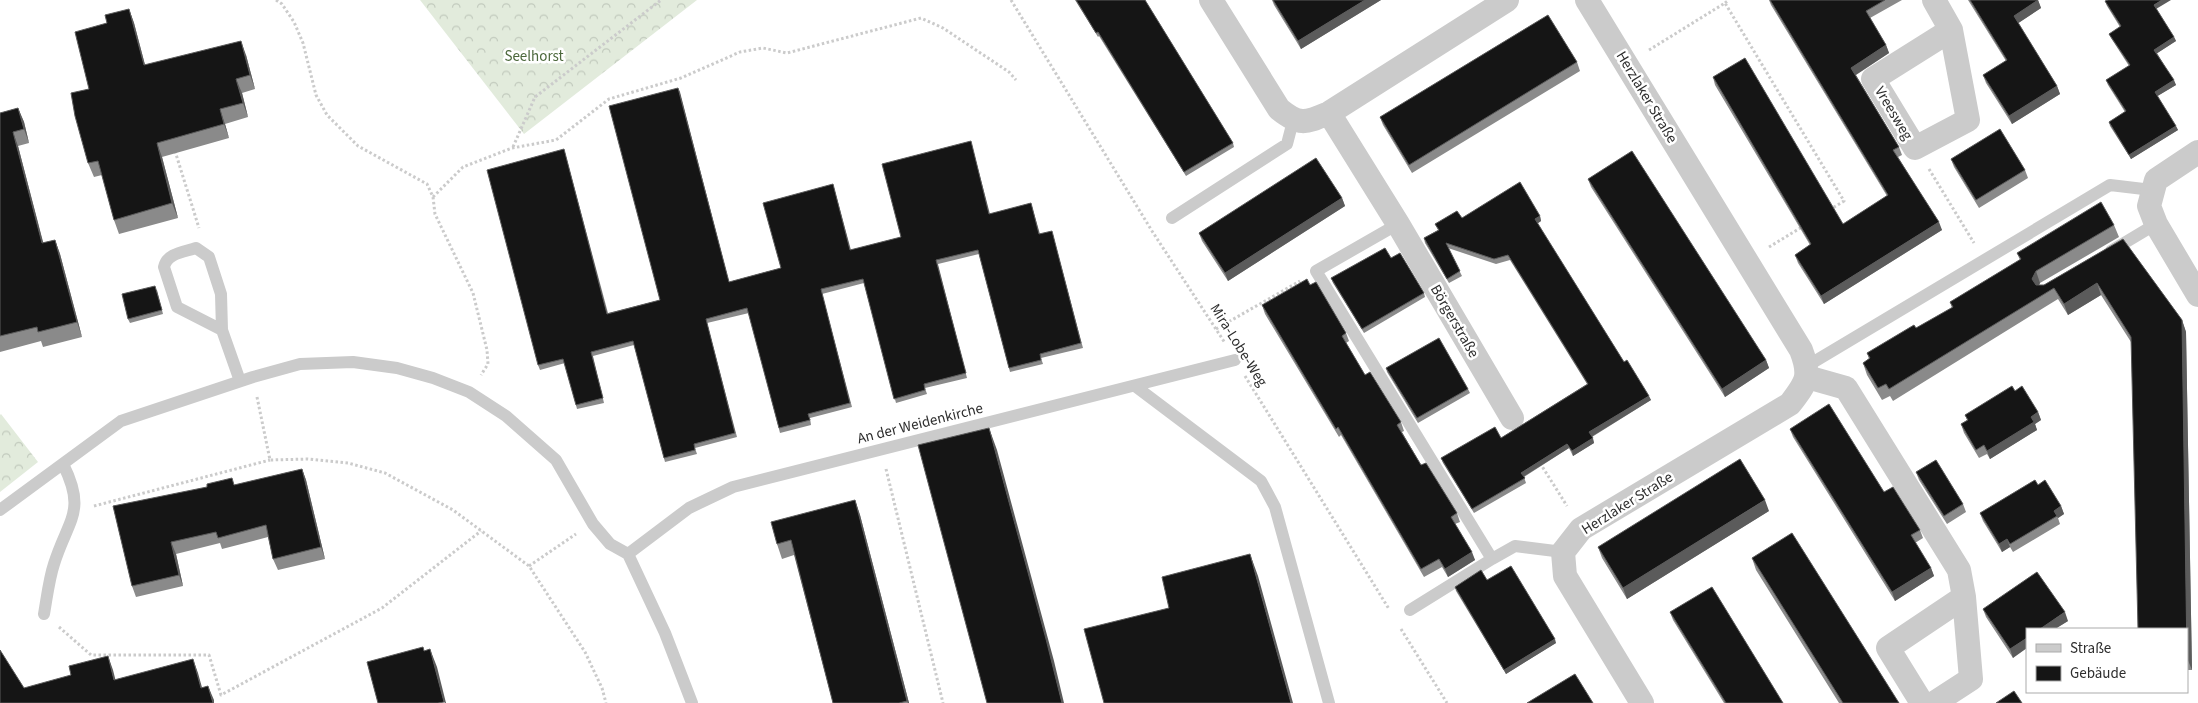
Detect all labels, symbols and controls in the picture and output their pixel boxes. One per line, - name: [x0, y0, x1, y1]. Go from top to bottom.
- park label: Seelhorst: [504, 46, 564, 67]
- street label: Herzlaker Straße: [1611, 47, 1682, 147]
- street label: Vreesweg: [1869, 82, 1918, 144]
- street label: Börgerstraße: [1425, 281, 1484, 362]
- street label: Mira-Lobe-Weg: [1205, 300, 1273, 391]
- street label: An der Weidenkirche: [855, 398, 985, 449]
- street label: Herzlaker Straße: [1578, 467, 1677, 540]
- legend: [2026, 628, 2188, 693]
- text: Straße: [2070, 638, 2111, 659]
- text: Gebäude: [2070, 663, 2126, 684]

